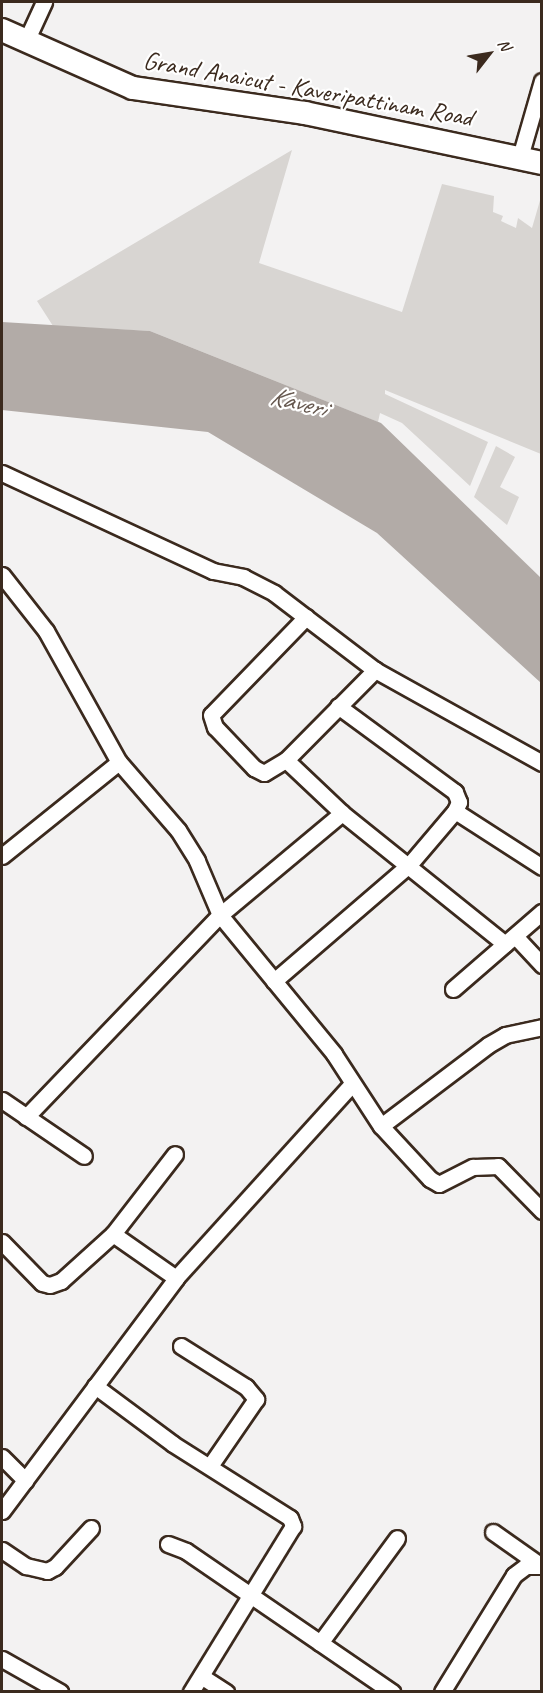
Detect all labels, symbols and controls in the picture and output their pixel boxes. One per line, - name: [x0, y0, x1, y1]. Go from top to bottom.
- north arrow: [459, 24, 519, 84]
- text: N: [493, 35, 516, 54]
- street label: Grand Anaicut - Kaveripattinam Road: [141, 45, 475, 133]
- water label: Kaveri: [267, 379, 329, 425]

